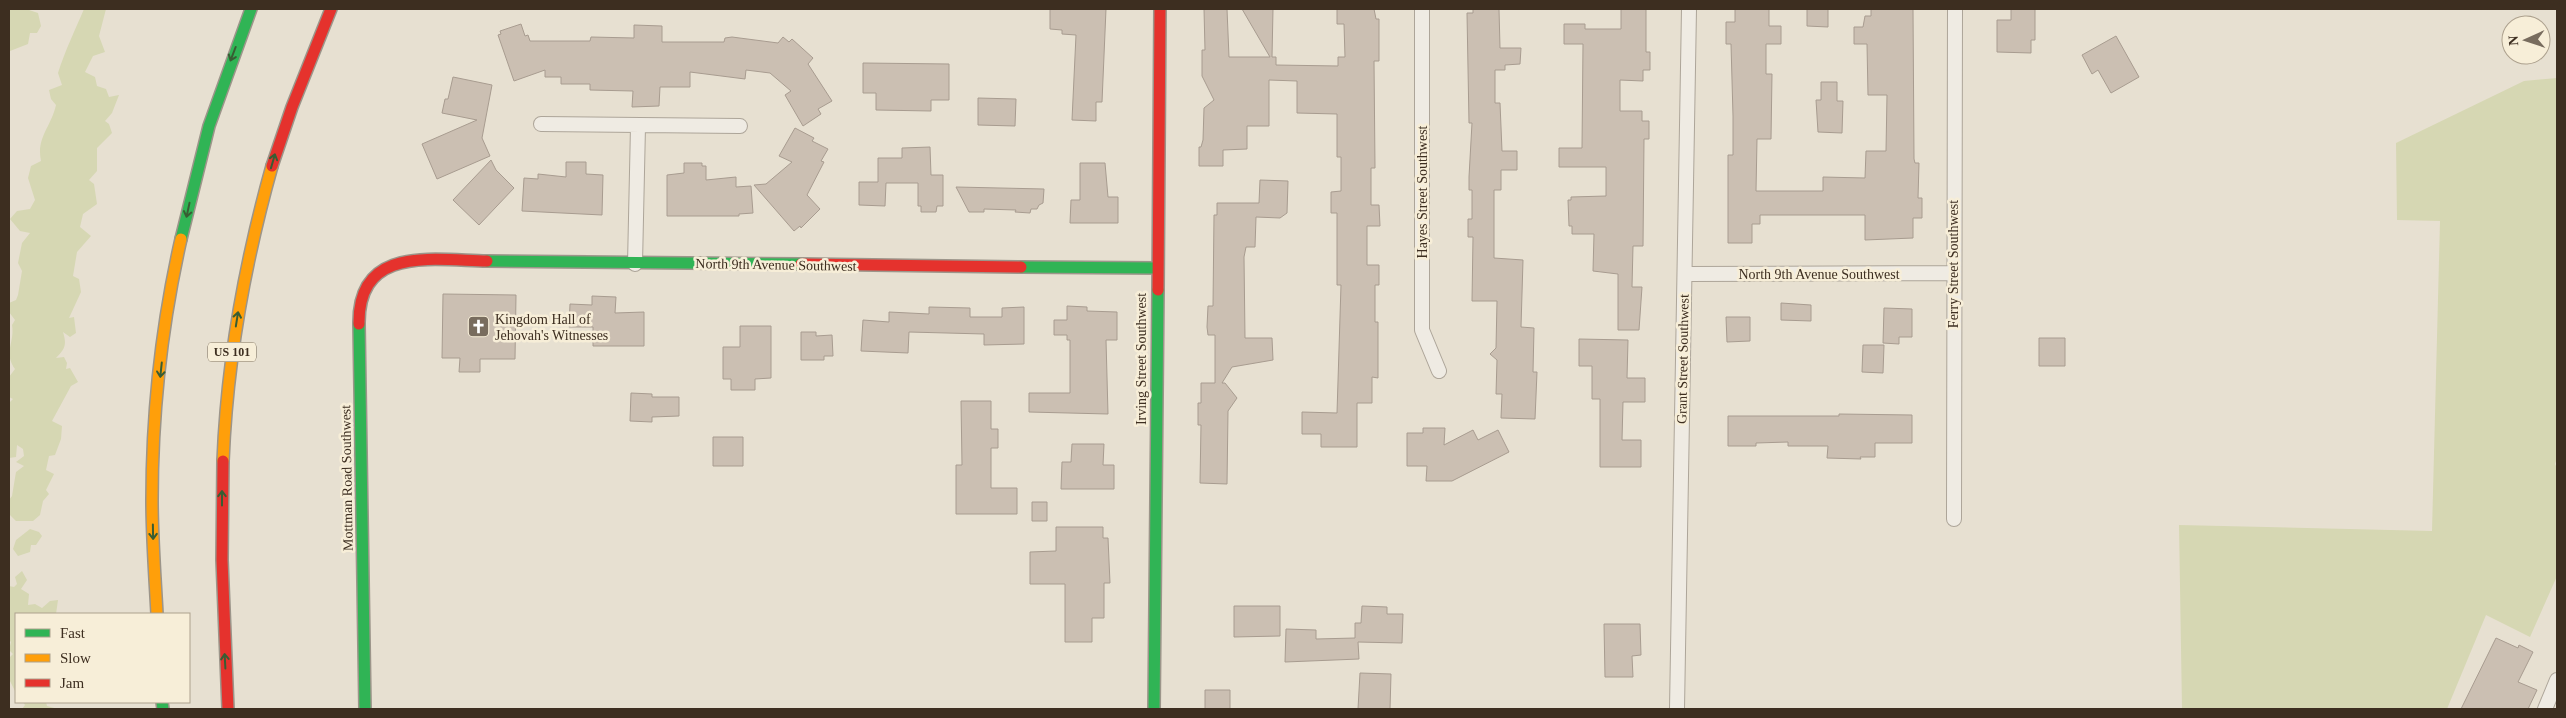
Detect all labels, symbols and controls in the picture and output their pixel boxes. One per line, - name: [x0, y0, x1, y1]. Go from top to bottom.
- north arrow: [2501, 15, 2551, 65]
- text: N: [2506, 35, 2521, 46]
- one-way arrow: [228, 46, 237, 61]
- street label: Hayes Street Southwest: [1415, 125, 1430, 258]
- one-way arrow: [268, 153, 278, 169]
- street label: Ferry Street Southwest: [1946, 200, 1961, 328]
- one-way arrow: [183, 202, 192, 218]
- street label: North 9th Avenue Southwest: [695, 256, 857, 274]
- street label: North 9th Avenue Southwest: [1738, 267, 1900, 282]
- street label: Irving Street Southwest: [1134, 293, 1149, 425]
- street label: Grant Street Southwest: [1674, 294, 1692, 424]
- one-way arrow: [233, 311, 243, 327]
- place label: Kingdom Hall of Jehovah's Witnesses: [495, 312, 608, 343]
- church icon: Kingdom Hall of Jehovah's Witnesses: [467, 315, 491, 339]
- road number: US 101: [208, 342, 256, 362]
- one-way arrow: [156, 362, 166, 378]
- street label: Mottman Road Southwest: [338, 405, 356, 551]
- one-way arrow: [217, 490, 227, 506]
- one-way arrow: [148, 524, 158, 540]
- legend: [15, 613, 190, 703]
- text: Fast: [60, 625, 86, 641]
- text: Slow: [60, 650, 91, 666]
- one-way arrow: [221, 653, 230, 669]
- text: Jam: [60, 675, 84, 691]

